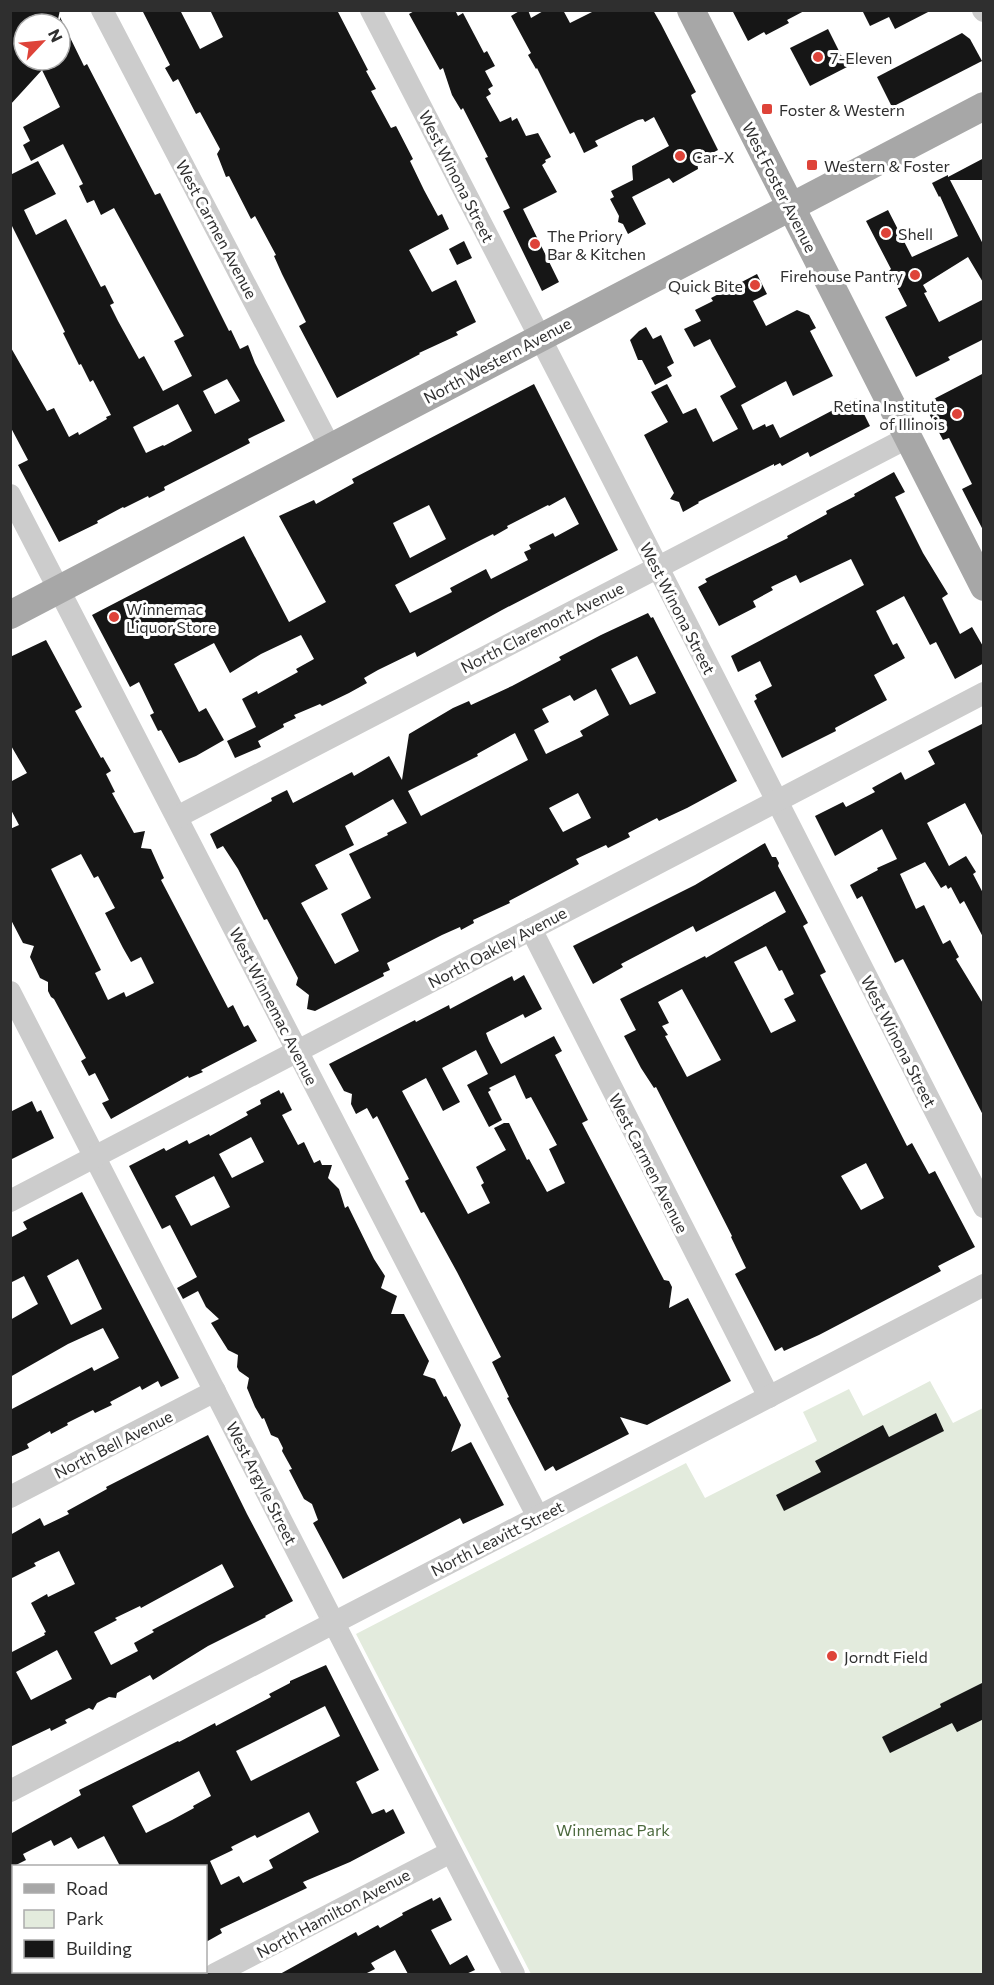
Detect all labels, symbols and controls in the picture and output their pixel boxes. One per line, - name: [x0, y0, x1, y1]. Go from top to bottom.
- north arrow: [12, 12, 72, 72]
- text: N: [45, 26, 67, 45]
- place label: 7-Eleven: [830, 48, 893, 67]
- marker: 7-Eleven: [811, 50, 825, 64]
- place label: Foster & Western: [779, 100, 905, 119]
- marker: Foster & Western: [760, 102, 774, 116]
- street label: West Winona Street: [416, 107, 499, 246]
- street label: West Foster Avenue: [739, 119, 821, 255]
- place label: Car-X: [692, 147, 735, 166]
- marker: Car-X: [673, 149, 687, 163]
- street label: West Carmen Avenue: [172, 156, 262, 302]
- place label: Western & Foster: [824, 156, 951, 175]
- marker: Western & Foster: [805, 158, 819, 172]
- place label: Shell: [898, 224, 933, 243]
- place label: The Priory Bar & Kitchen: [547, 226, 646, 263]
- marker: Shell: [879, 226, 893, 240]
- marker: The Priory Bar & Kitchen: [528, 237, 542, 251]
- place label: Firehouse Pantry: [780, 266, 903, 285]
- marker: Firehouse Pantry: [908, 268, 922, 282]
- place label: Quick Bite: [668, 276, 743, 295]
- marker: Quick Bite: [748, 278, 762, 292]
- street label: North Western Avenue: [420, 313, 574, 407]
- place label: Retina Institute of Illinois: [833, 396, 945, 433]
- marker: Retina Institute of Illinois: [950, 407, 964, 421]
- street label: West Winona Street: [637, 539, 720, 678]
- street label: North Claremont Avenue: [457, 578, 627, 676]
- place label: Winnemac Liquor Store: [126, 599, 216, 636]
- marker: Winnemac Liquor Store: [107, 610, 121, 624]
- street label: North Oakley Avenue: [425, 902, 569, 992]
- street label: West Winnemac Avenue: [226, 924, 322, 1088]
- street label: West Winona Street: [858, 972, 941, 1111]
- street label: West Carmen Avenue: [606, 1090, 692, 1236]
- street label: North Bell Avenue: [51, 1406, 175, 1482]
- street label: West Argyle Street: [223, 1418, 301, 1548]
- street label: North Leavitt Street: [427, 1496, 567, 1580]
- place label: Jorndt Field: [844, 1647, 928, 1666]
- marker: Jorndt Field: [825, 1649, 839, 1663]
- park label: Winnemac Park: [556, 1820, 670, 1839]
- legend: [12, 1865, 207, 1973]
- street label: North Hamilton Avenue: [253, 1865, 413, 1961]
- text: Road: [66, 1877, 108, 1899]
- text: Park: [66, 1907, 104, 1929]
- text: Building: [66, 1937, 132, 1959]

